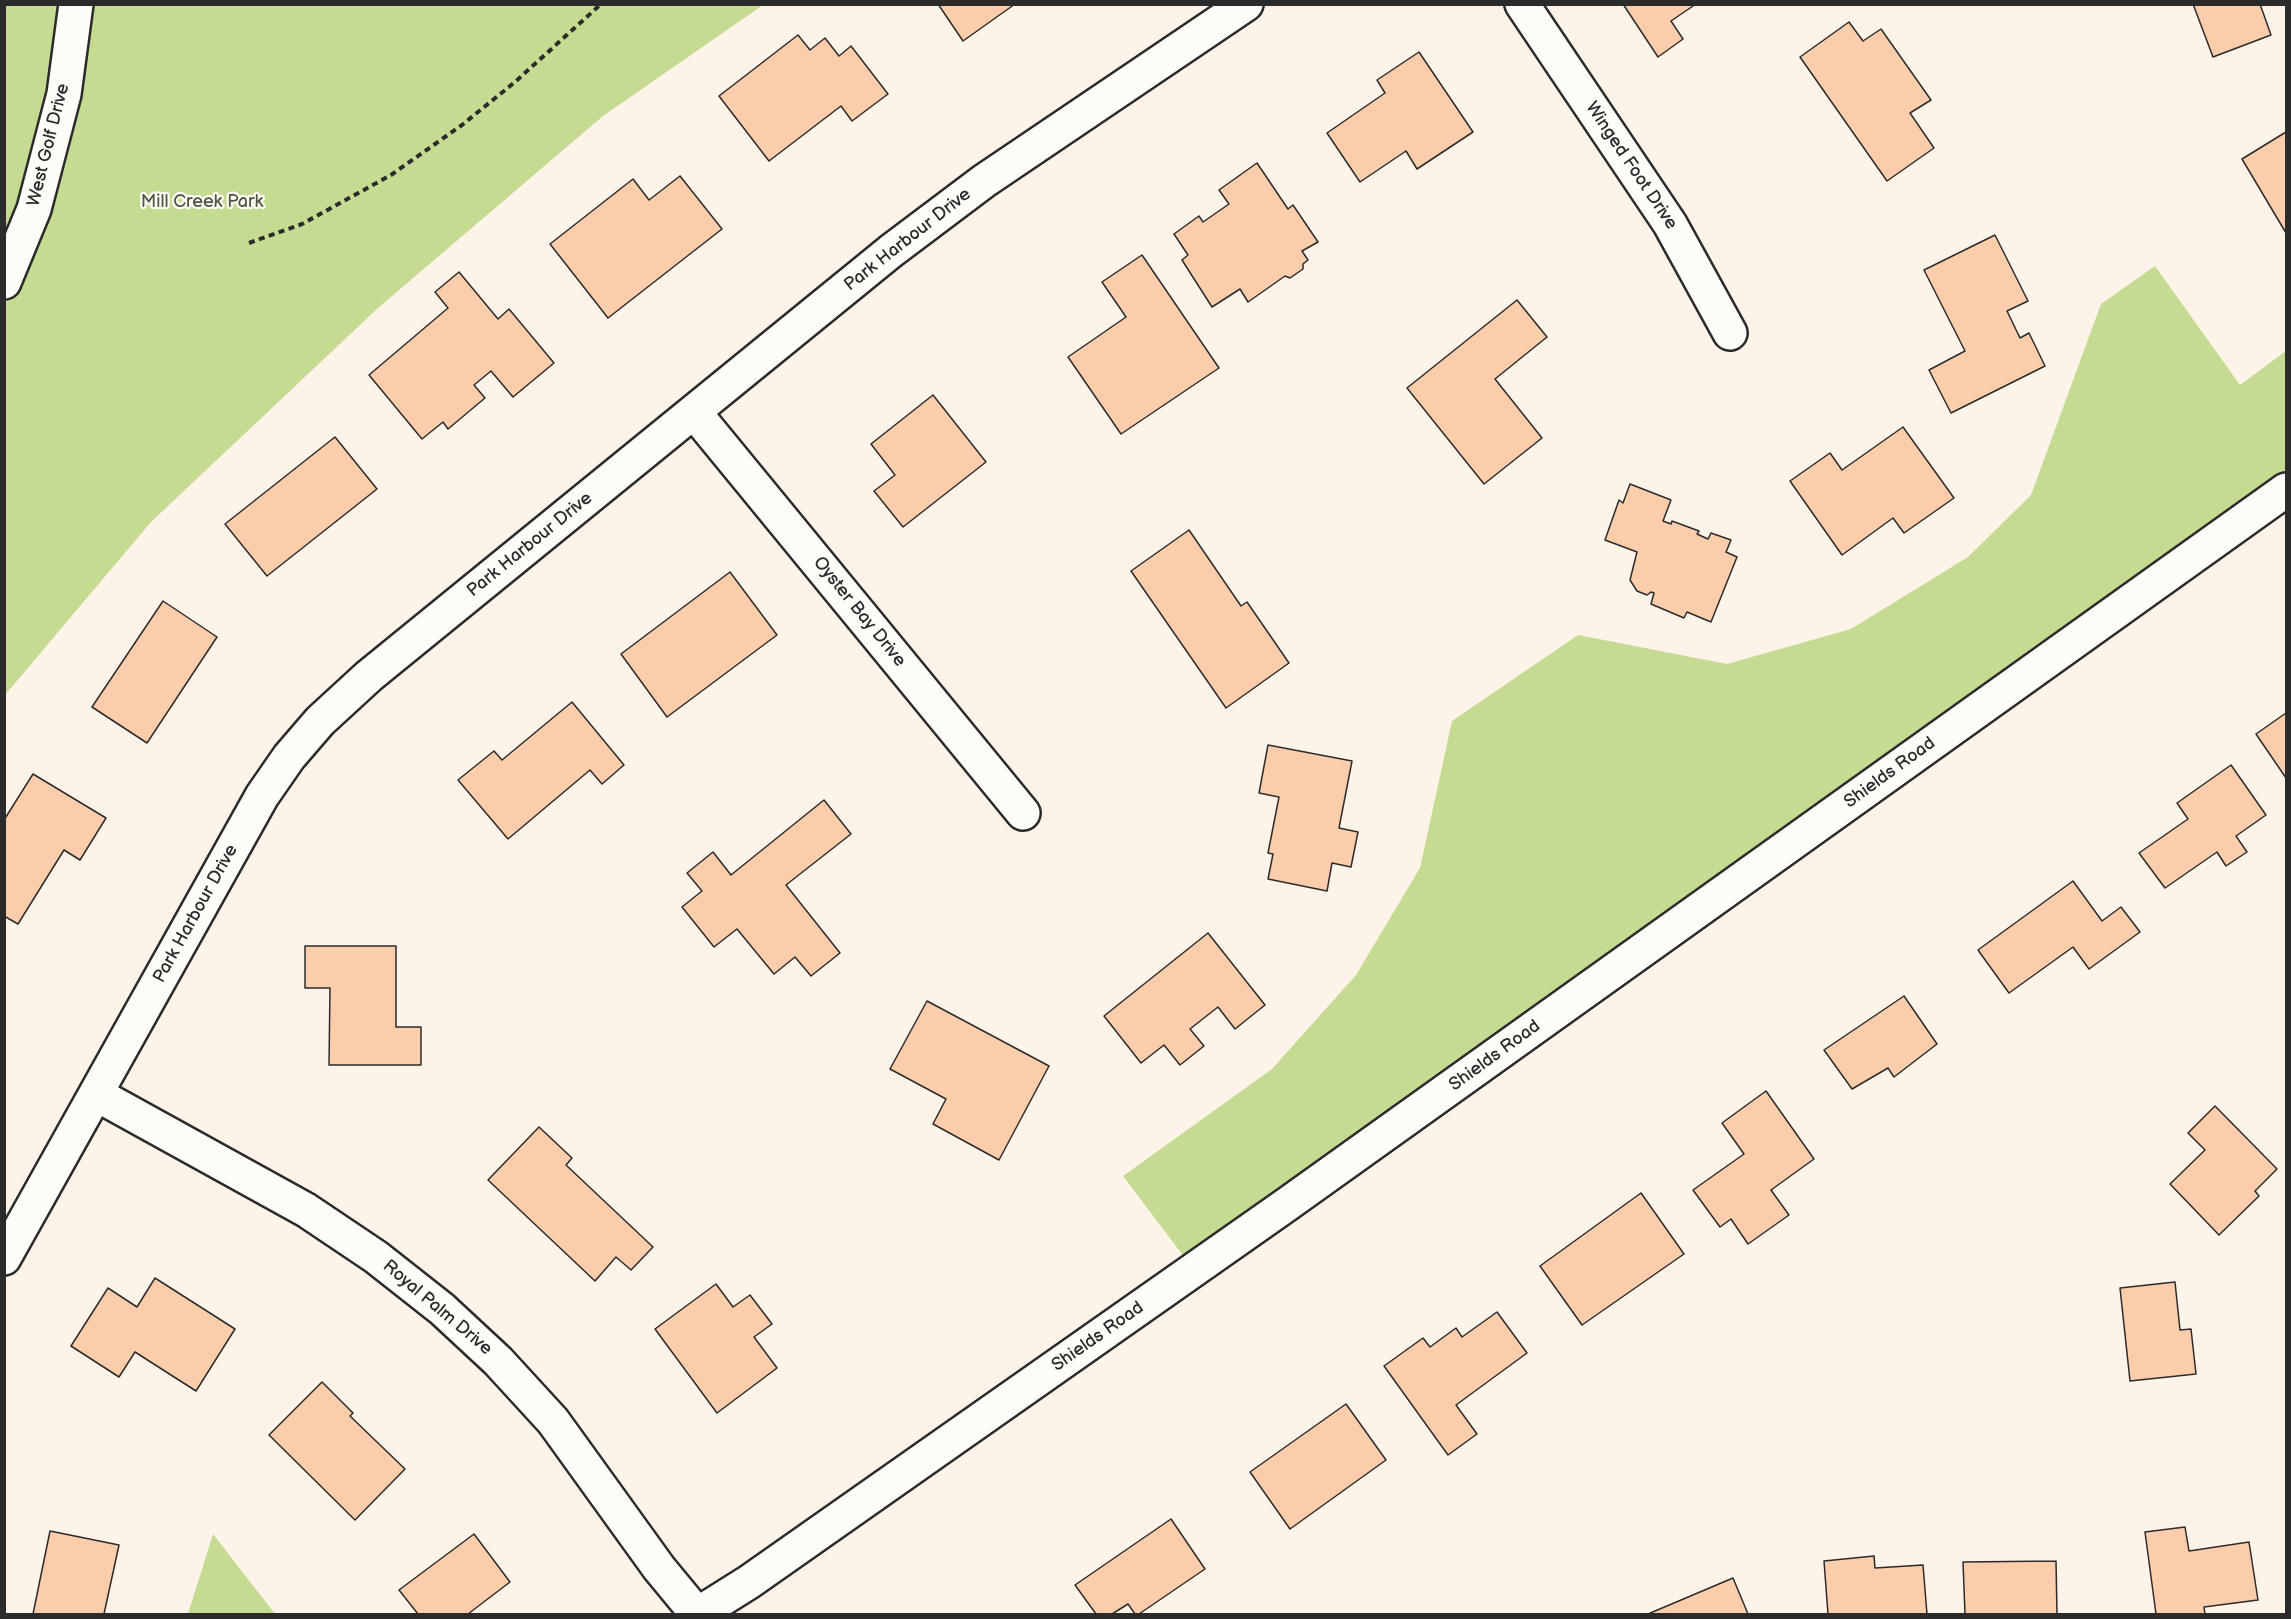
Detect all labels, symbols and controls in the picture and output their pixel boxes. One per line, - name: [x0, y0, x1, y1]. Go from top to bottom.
- street label: West Golf Drive: [23, 81, 75, 209]
- street label: Winged Foot Drive: [1580, 98, 1682, 234]
- street label: Park Harbour Drive: [840, 184, 976, 296]
- park label: Mill Creek Park: [141, 191, 263, 213]
- street label: Park Harbour Drive: [463, 488, 597, 602]
- street label: Oyster Bay Drive: [808, 553, 910, 671]
- street label: Shields Road: [1840, 733, 1940, 813]
- street label: Park Harbour Drive: [149, 841, 243, 987]
- street label: Shields Road: [1445, 1016, 1545, 1096]
- street label: Royal Palm Drive: [378, 1256, 496, 1360]
- street label: Shields Road: [1048, 1297, 1148, 1377]

